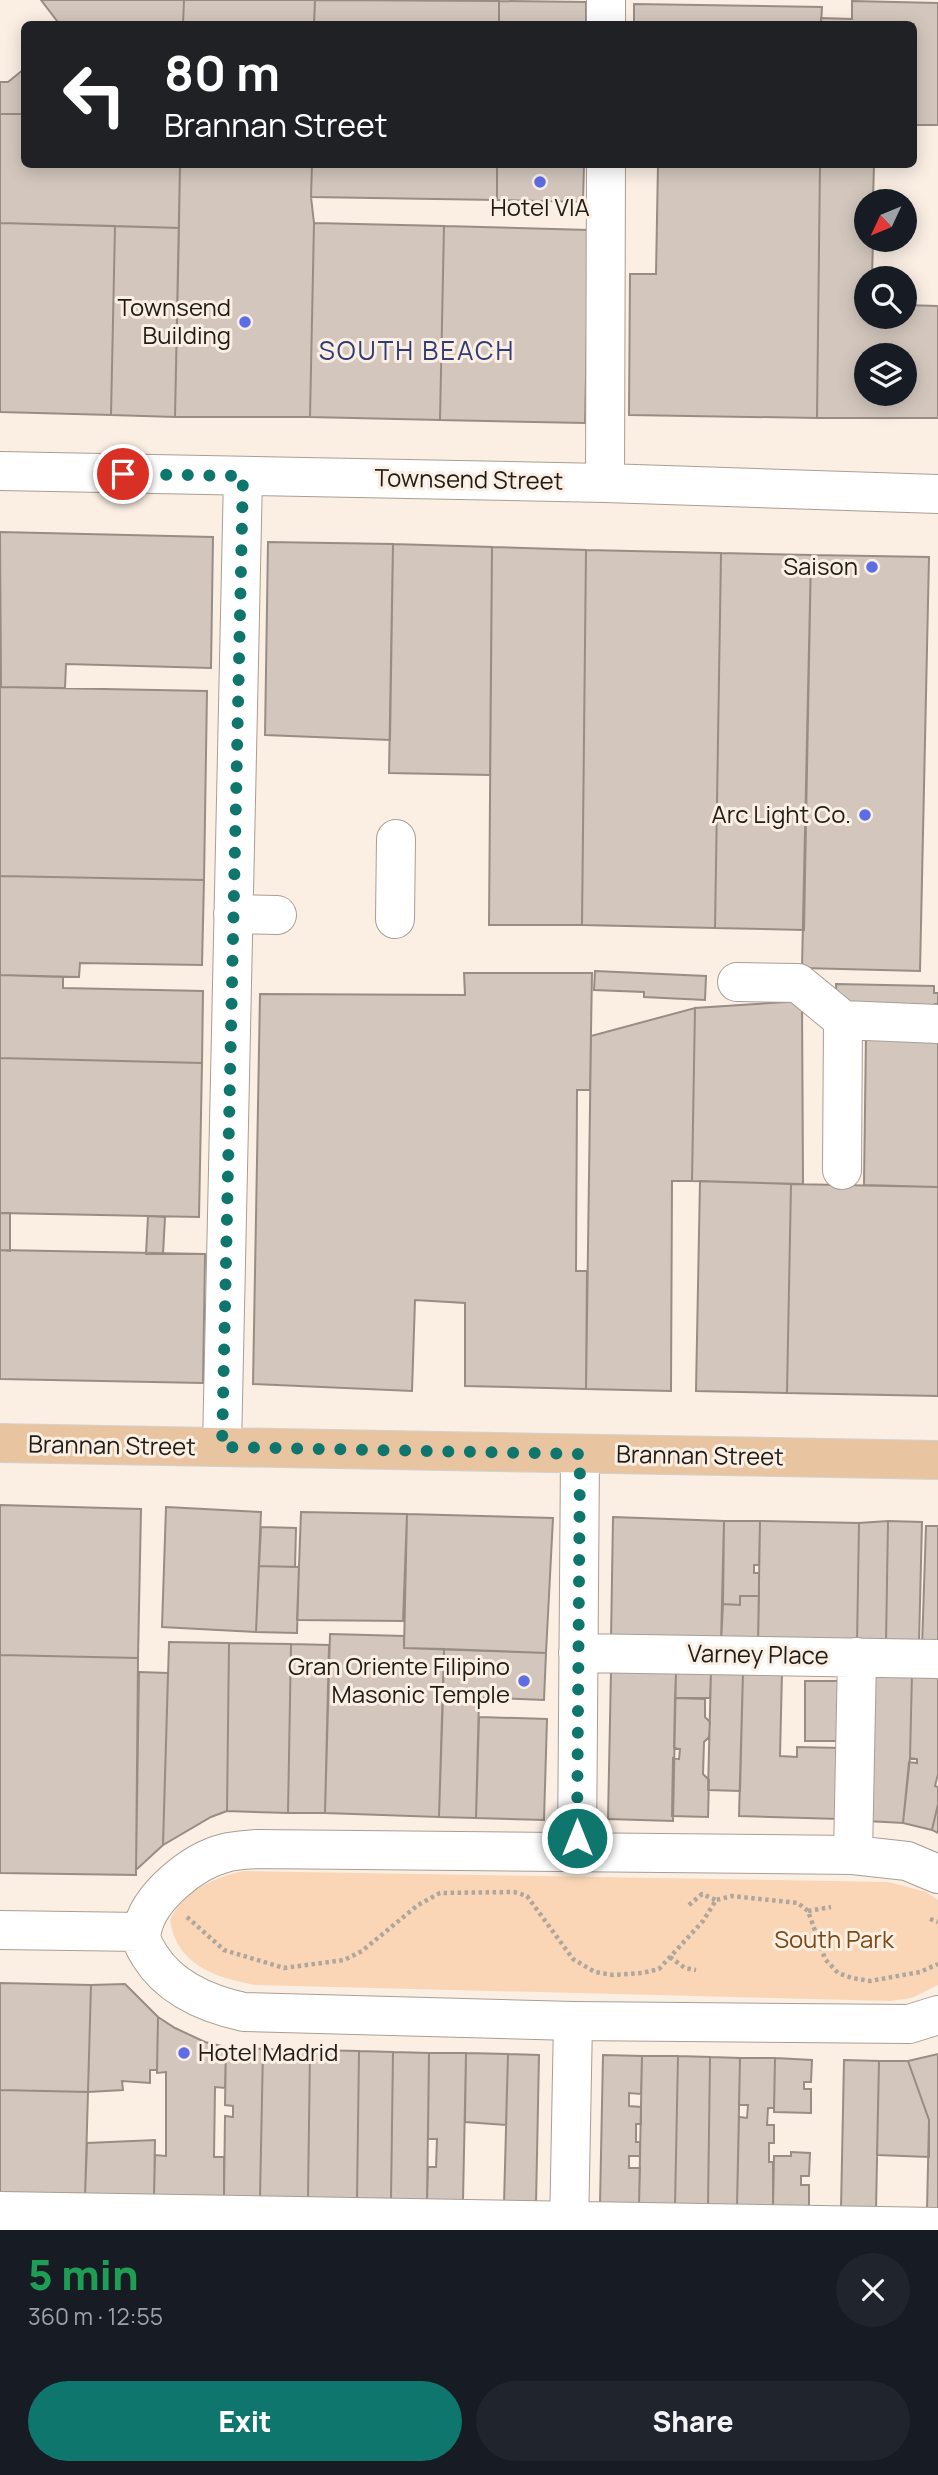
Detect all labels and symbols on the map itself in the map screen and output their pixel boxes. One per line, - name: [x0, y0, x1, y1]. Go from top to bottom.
- marker: Hotel VIA: [532, 174, 548, 190]
- north arrow: [854, 189, 917, 252]
- place label: Hotel VIA: [490, 190, 590, 223]
- place label: Townsend Building: [118, 290, 231, 351]
- marker: Townsend Building: [237, 314, 253, 330]
- district label: SOUTH BEACH: [319, 332, 515, 368]
- pin: [93, 444, 153, 504]
- street label: Townsend Street: [374, 460, 564, 497]
- place label: Saison: [783, 549, 858, 582]
- marker: Saison: [864, 559, 880, 575]
- place label: Arc Light Co.: [712, 797, 851, 830]
- marker: Arc Light Co.: [857, 807, 873, 823]
- street label: Brannan Street: [28, 1427, 196, 1462]
- street label: Brannan Street: [616, 1437, 784, 1472]
- street label: Varney Place: [687, 1636, 829, 1671]
- place label: Gran Oriente Filipino Masonic Temple: [288, 1649, 510, 1710]
- marker: Gran Oriente Filipino Masonic Temple: [516, 1673, 532, 1689]
- position arrow: [540, 1801, 614, 1875]
- park label: South Park: [774, 1922, 895, 1955]
- place label: Hotel Madrid: [198, 2035, 338, 2068]
- marker: Hotel Madrid: [176, 2045, 192, 2061]

